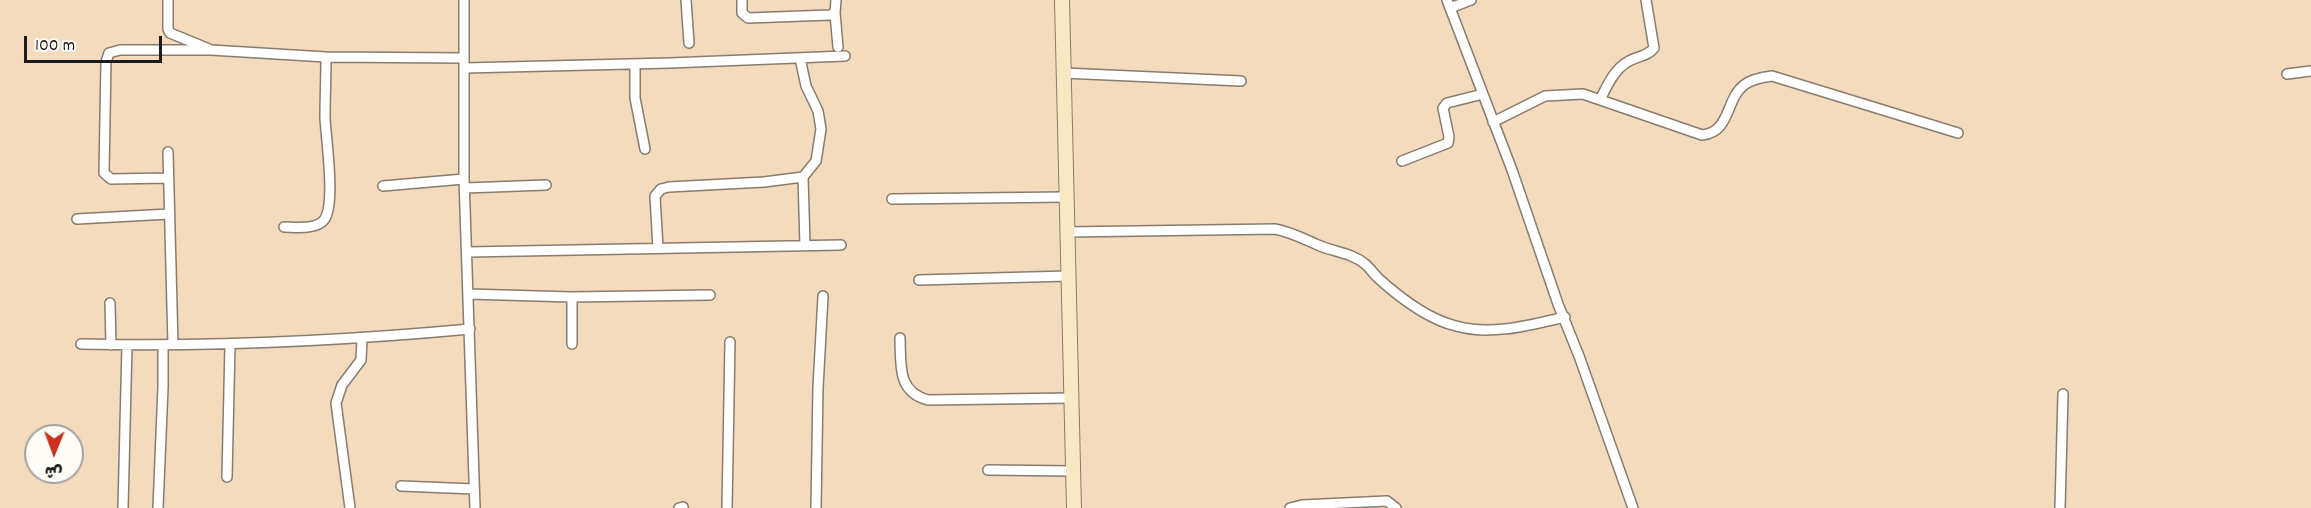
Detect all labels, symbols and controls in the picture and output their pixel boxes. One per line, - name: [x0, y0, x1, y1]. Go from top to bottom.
- scale bar: [27, 24, 165, 62]
- text: 100 m: [35, 34, 75, 59]
- north arrow: [24, 424, 84, 484]
- text: ش: [45, 459, 63, 482]

